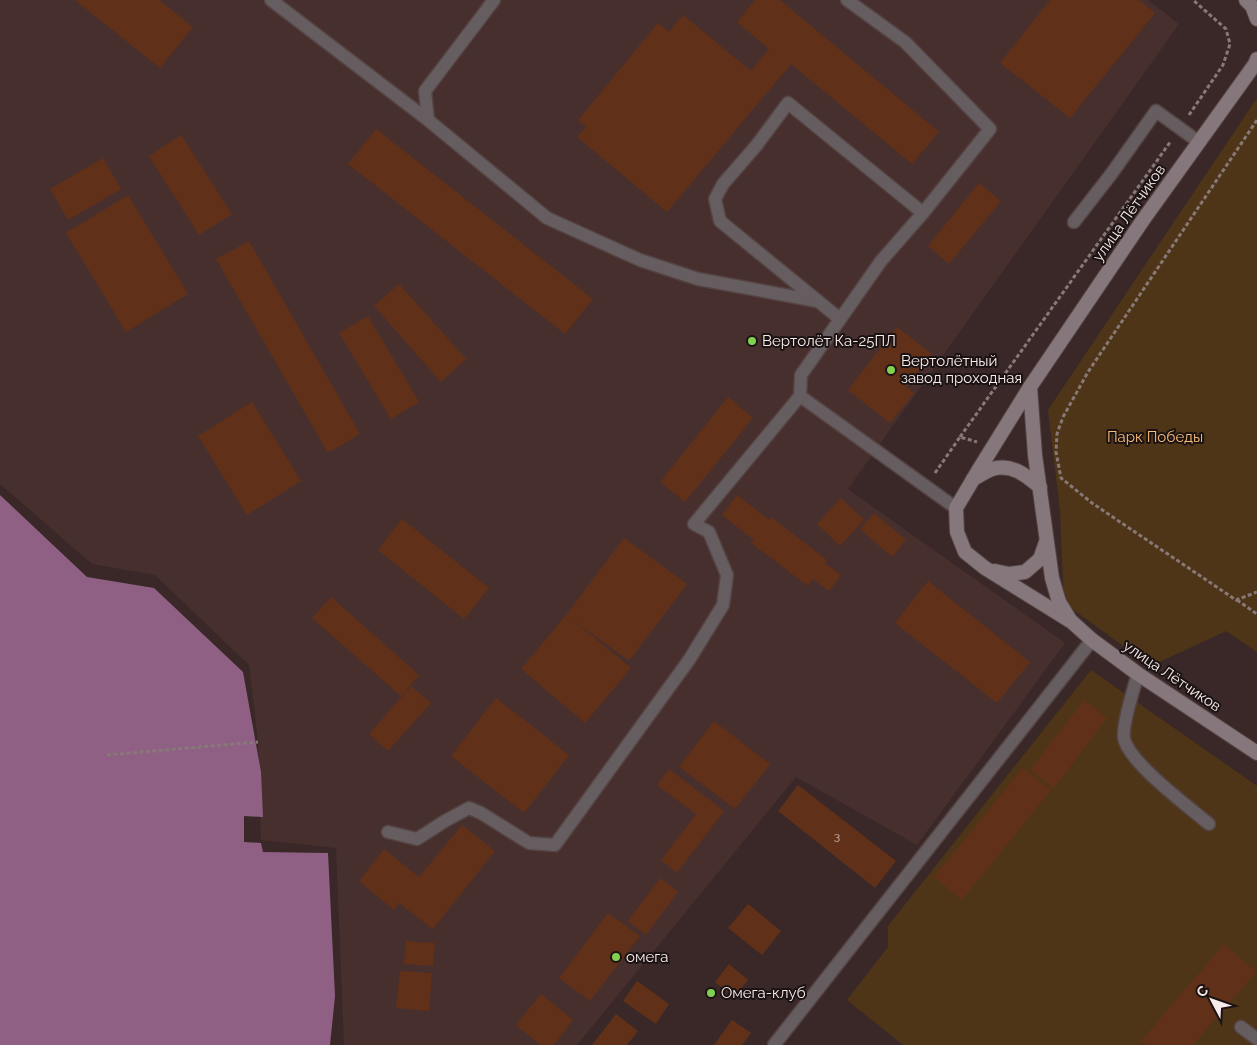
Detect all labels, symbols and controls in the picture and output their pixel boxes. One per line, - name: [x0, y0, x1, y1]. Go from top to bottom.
- street label: улица Лётчиков: [1089, 161, 1169, 265]
- place label: Вертолёт Ка-25ПЛ: [762, 332, 896, 350]
- marker: Вертолёт Ка-25ПЛ: [746, 335, 758, 347]
- place label: Вертолётный завод проходная: [901, 352, 1022, 387]
- marker: Вертолётный завод проходная: [885, 364, 897, 376]
- park label: Парк Победы: [1107, 428, 1203, 446]
- street label: улица Лётчиков: [1120, 637, 1224, 715]
- house number: 3: [834, 829, 840, 843]
- place label: омега: [626, 948, 669, 966]
- marker: омега: [610, 951, 622, 963]
- north arrow: [1187, 975, 1237, 1025]
- text: С: [1193, 982, 1212, 1000]
- place label: Омега-клуб: [721, 984, 806, 1002]
- marker: Омега-клуб: [705, 987, 717, 999]

